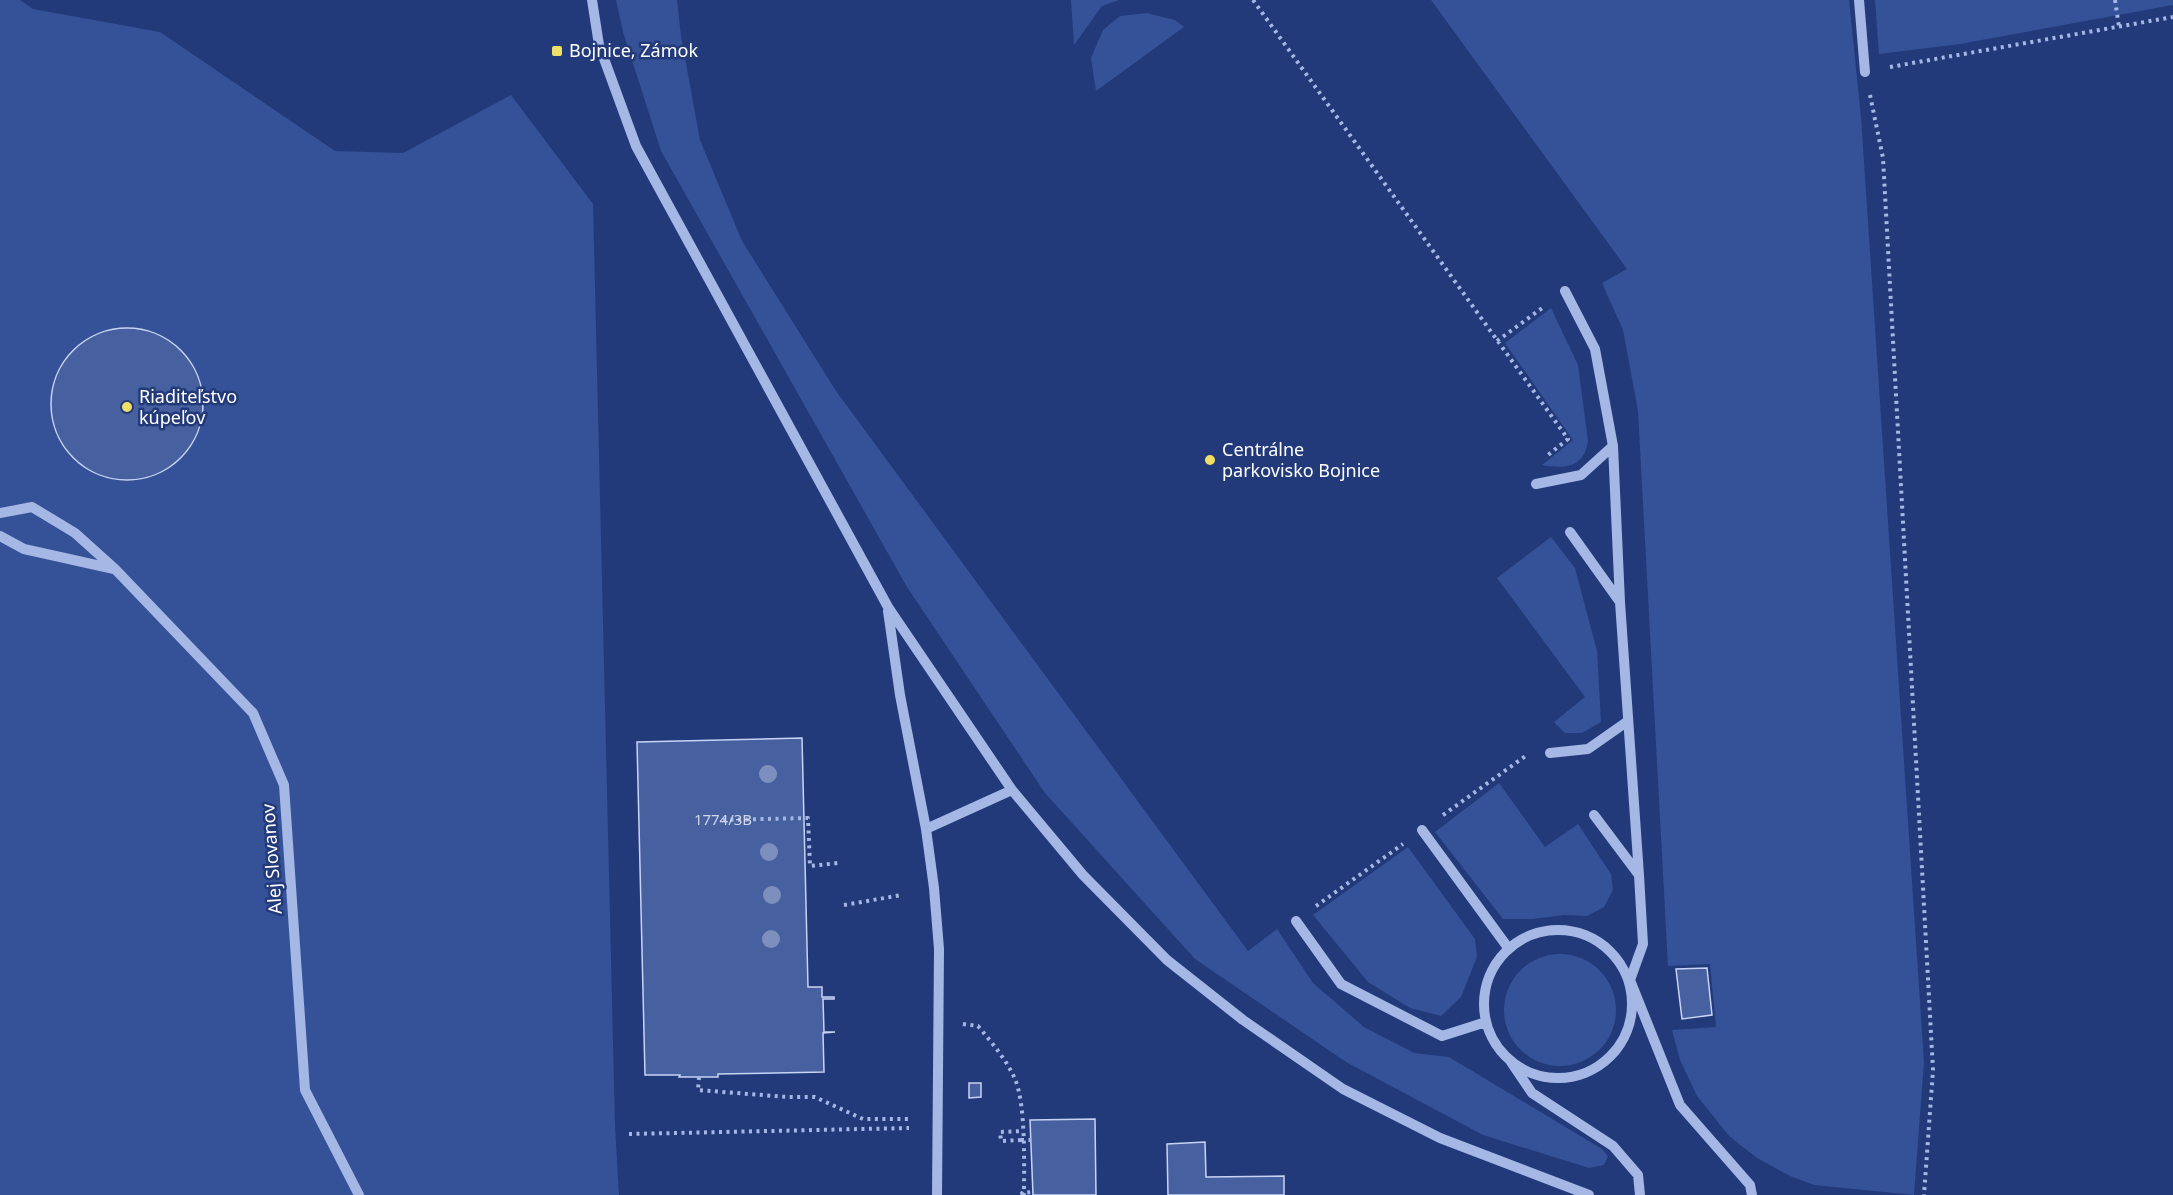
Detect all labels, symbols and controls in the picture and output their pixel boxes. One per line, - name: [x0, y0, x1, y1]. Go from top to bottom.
- place label: Bojnice, Zámok: [569, 38, 698, 62]
- marker: Bojnice, Zámok: [550, 44, 564, 58]
- place label: Riaditeľstvo kúpeľov: [139, 384, 237, 429]
- marker: Riaditeľstvo kúpeľov: [120, 400, 134, 414]
- place label: Centrálne parkovisko Bojnice: [1222, 437, 1380, 482]
- marker: Centrálne parkovisko Bojnice: [1203, 453, 1217, 467]
- street label: Alej Slovanov: [255, 802, 287, 915]
- house number: 1774/3B: [694, 809, 752, 829]

